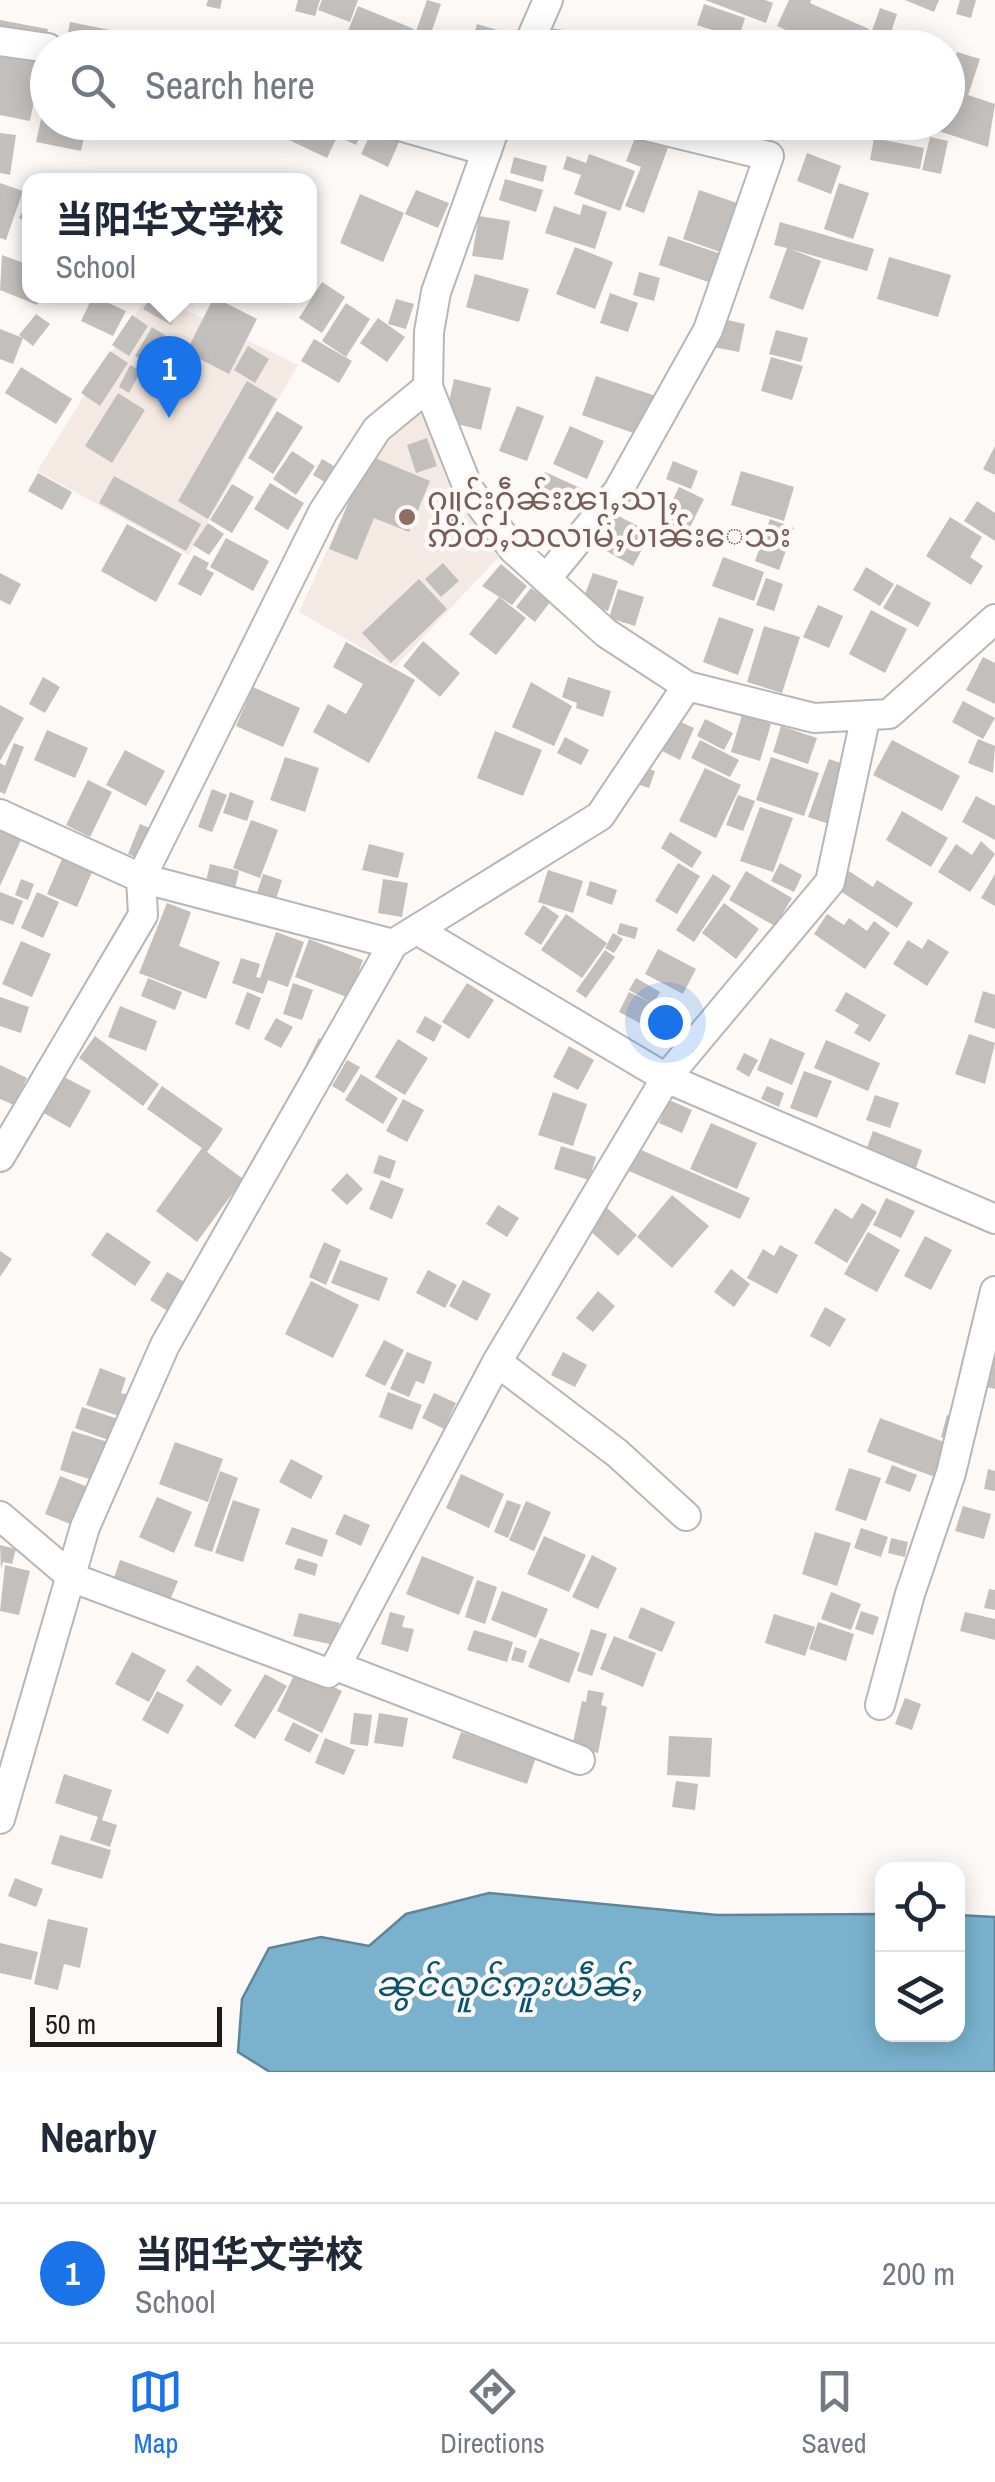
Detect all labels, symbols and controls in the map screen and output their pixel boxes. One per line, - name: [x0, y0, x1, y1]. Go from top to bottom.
- search box: [30, 30, 965, 140]
- icon: search: [65, 58, 120, 113]
- text: Search here: [145, 60, 315, 111]
- popup: [22, 173, 317, 303]
- text: 当阳华文学校: [55, 194, 284, 245]
- text: School: [55, 245, 136, 288]
- pin: 1: [136, 336, 202, 418]
- place label: ႁူင်းႁဵၼ်းၽႃႇသႃႇ ဢိတ်ႇသလၢမ်ႇပၢၼ်းေသး: [427, 476, 791, 557]
- marker: ႁူင်းႁဵၼ်းၽႃႇသႃႇ ဢိတ်ႇသလၢမ်ႇပၢၼ်းေသး: [396, 506, 418, 528]
- your location: [640, 997, 691, 1048]
- map controls: [875, 1862, 965, 2042]
- button: locate: [875, 1862, 965, 1952]
- button: layers: [875, 1952, 965, 2042]
- water label: ၼွင်လူင်ဢူးယဵၼ်ႇ: [376, 1960, 642, 2013]
- scale bar: [30, 2002, 222, 2046]
- text: 50 m: [45, 2005, 96, 2043]
- text: Nearby: [40, 2109, 157, 2165]
- text: 当阳华文学校: [135, 2229, 363, 2280]
- text: 1: [65, 2252, 80, 2295]
- text: 200 m: [882, 2252, 955, 2295]
- text: School: [135, 2280, 215, 2323]
- tab: Map: [128, 2364, 183, 2462]
- tab: Directions: [440, 2364, 545, 2462]
- tab: Saved: [802, 2364, 867, 2462]

